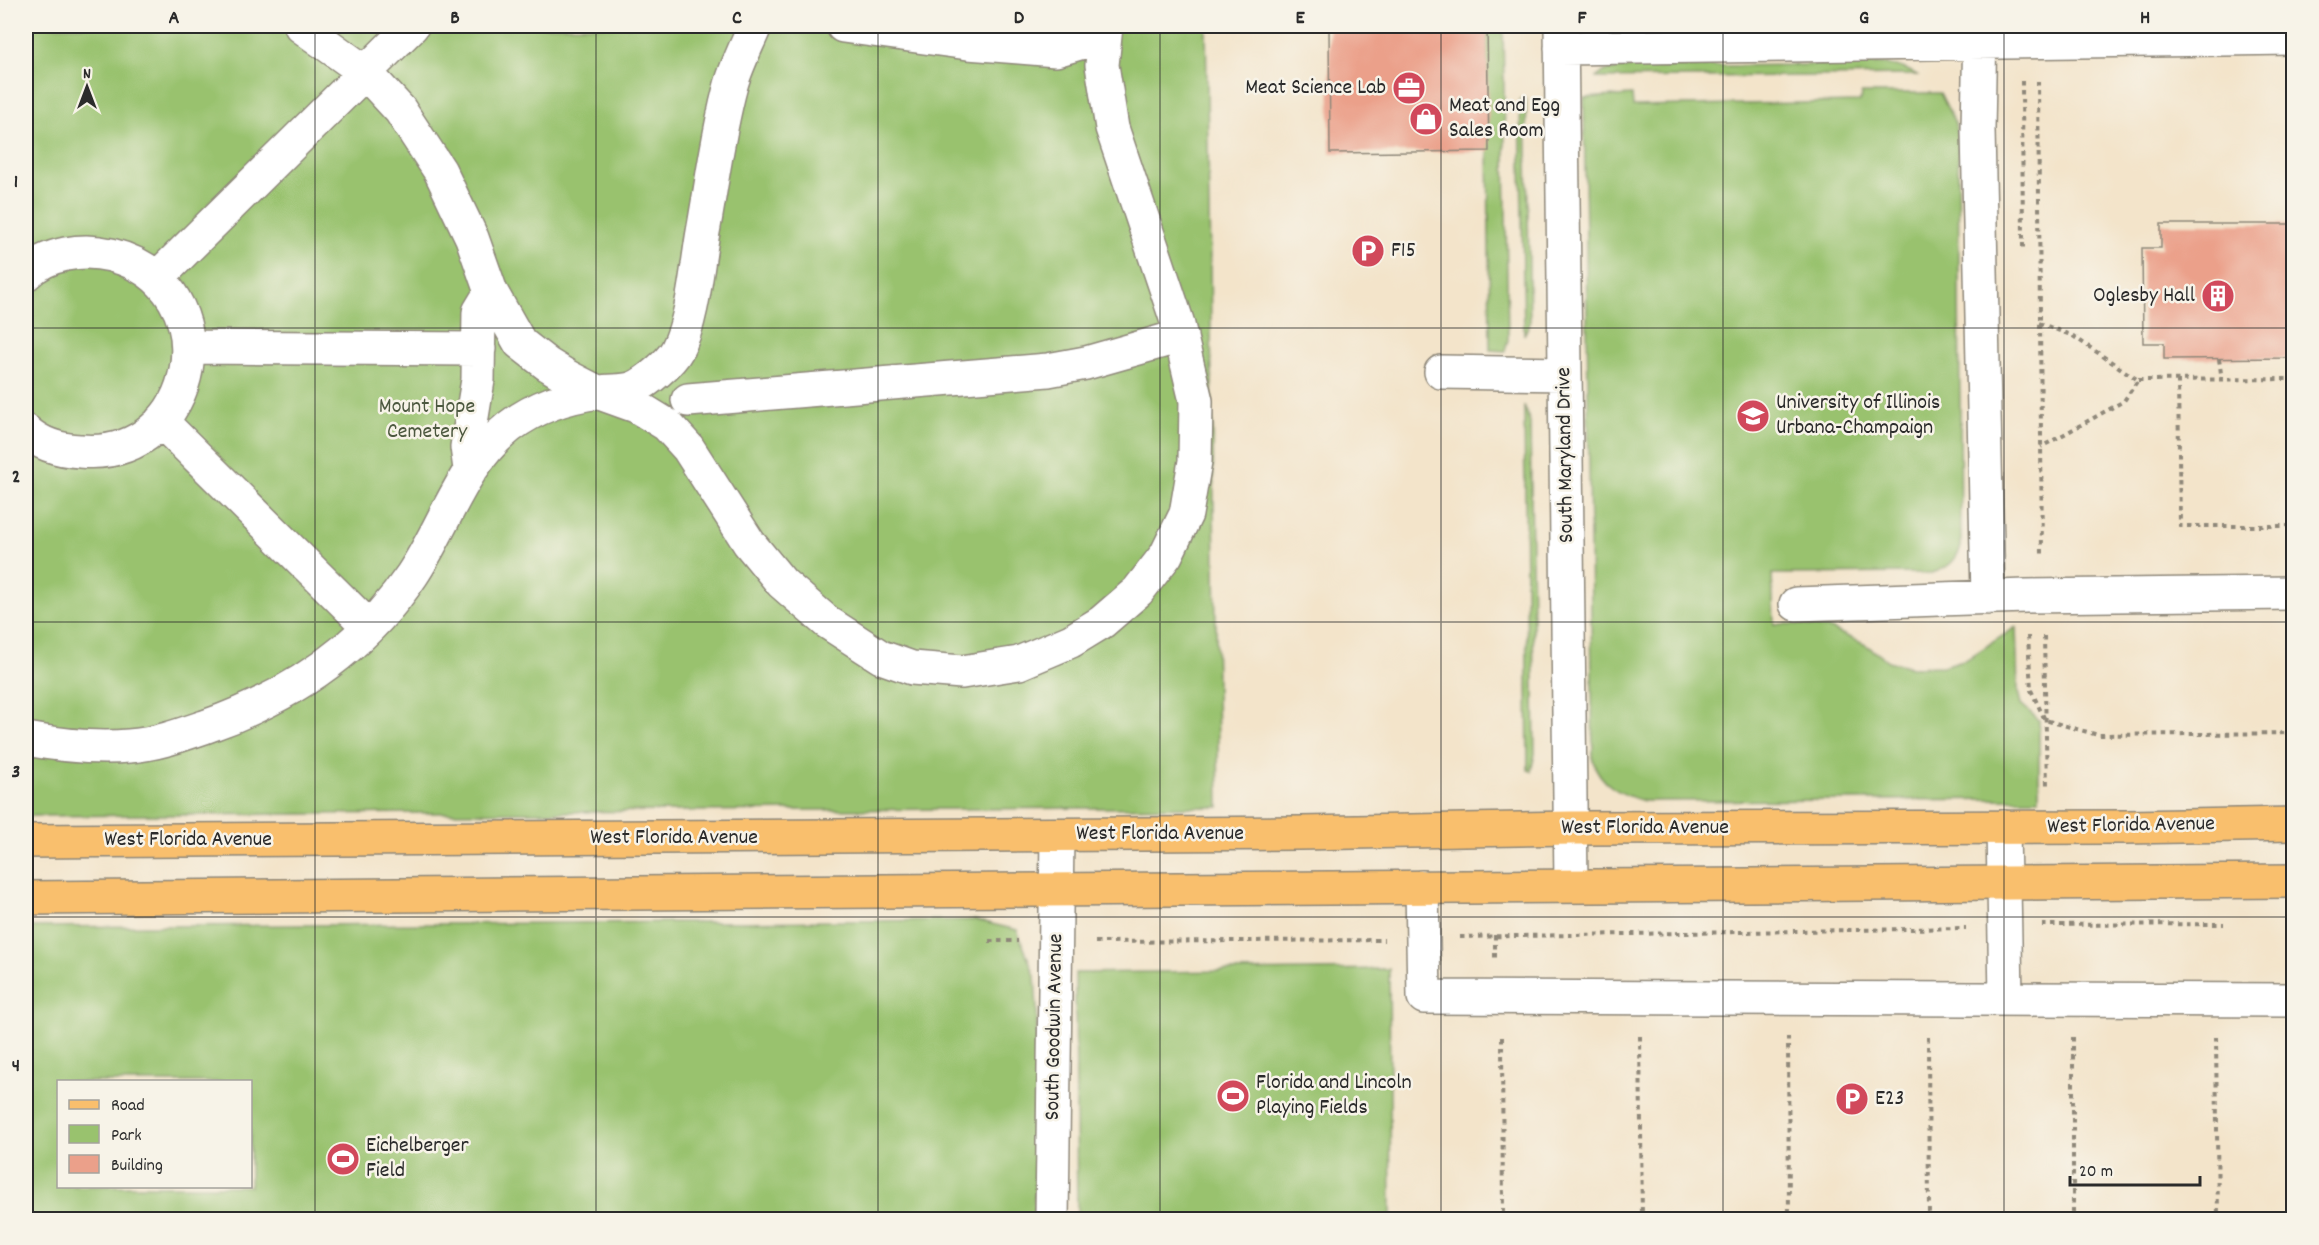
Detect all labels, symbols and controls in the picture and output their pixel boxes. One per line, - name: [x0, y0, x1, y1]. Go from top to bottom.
- text: A: [169, 5, 180, 33]
- text: B: [450, 5, 460, 33]
- text: C: [732, 5, 742, 33]
- text: D: [1014, 5, 1025, 33]
- text: E: [1295, 5, 1305, 33]
- text: F: [1578, 5, 1588, 33]
- text: G: [1859, 5, 1869, 33]
- text: H: [2140, 5, 2150, 33]
- north arrow: [57, 57, 117, 117]
- text: N: [83, 63, 91, 86]
- office icon: Meat Science Lab: [1391, 70, 1427, 106]
- place label: Meat Science Lab: [1245, 73, 1386, 104]
- place label: Meat and Egg Sales Room: [1449, 91, 1560, 147]
- shop icon: Meat and Egg Sales Room: [1408, 101, 1444, 137]
- text: 1: [14, 169, 18, 197]
- parking icon: F15: [1350, 233, 1386, 269]
- place label: F15: [1391, 236, 1416, 267]
- building icon: Oglesby Hall: [2200, 278, 2236, 314]
- place label: Oglesby Hall: [2093, 281, 2195, 312]
- street label: South Maryland Drive: [1549, 367, 1583, 543]
- place label: University of Illinois Urbana-Champaign: [1776, 388, 1940, 444]
- park label: Mount Hope Cemetery: [379, 392, 475, 448]
- school or university icon: University of Illinois Urbana-Champaign: [1735, 398, 1771, 434]
- text: 2: [12, 464, 20, 492]
- text: 3: [12, 759, 20, 787]
- street label: West Florida Avenue: [2047, 809, 2215, 843]
- street label: West Florida Avenue: [1561, 813, 1729, 844]
- street label: West Florida Avenue: [1076, 819, 1244, 850]
- street label: West Florida Avenue: [590, 823, 758, 854]
- street label: West Florida Avenue: [104, 825, 272, 856]
- street label: South Goodwin Avenue: [1038, 933, 1072, 1121]
- text: 4: [12, 1053, 20, 1081]
- place label: Florida and Lincoln Playing Fields: [1256, 1068, 1412, 1124]
- sports icon: Florida and Lincoln Playing Fields: [1215, 1078, 1251, 1114]
- legend: [57, 1080, 252, 1188]
- parking icon: E23: [1834, 1081, 1870, 1117]
- place label: E23: [1875, 1084, 1904, 1115]
- text: Road: [111, 1094, 145, 1119]
- text: Park: [111, 1124, 142, 1149]
- place label: Eichelberger Field: [366, 1131, 470, 1187]
- sports icon: Eichelberger Field: [325, 1141, 361, 1177]
- scale bar: [2070, 1149, 2200, 1187]
- text: Building: [111, 1154, 163, 1179]
- text: 20 m: [2079, 1160, 2113, 1185]

